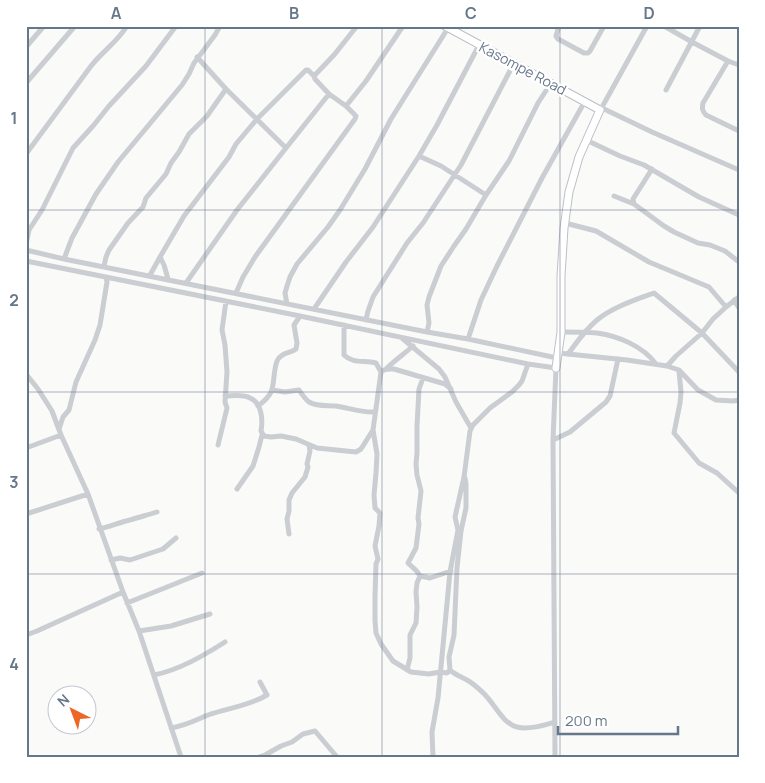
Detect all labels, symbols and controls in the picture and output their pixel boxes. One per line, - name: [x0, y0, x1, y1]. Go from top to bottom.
- text: A: [111, 2, 122, 24]
- text: B: [289, 2, 299, 24]
- text: C: [465, 2, 477, 24]
- text: D: [643, 2, 655, 24]
- street label: Kasompe Road: [476, 37, 570, 99]
- text: 1: [10, 107, 18, 129]
- text: 2: [9, 289, 19, 311]
- text: 3: [9, 471, 19, 493]
- text: 4: [9, 653, 19, 675]
- north arrow: [48, 686, 98, 736]
- text: N: [53, 690, 73, 710]
- scale bar: [558, 703, 678, 735]
- text: 200 m: [565, 710, 608, 731]

